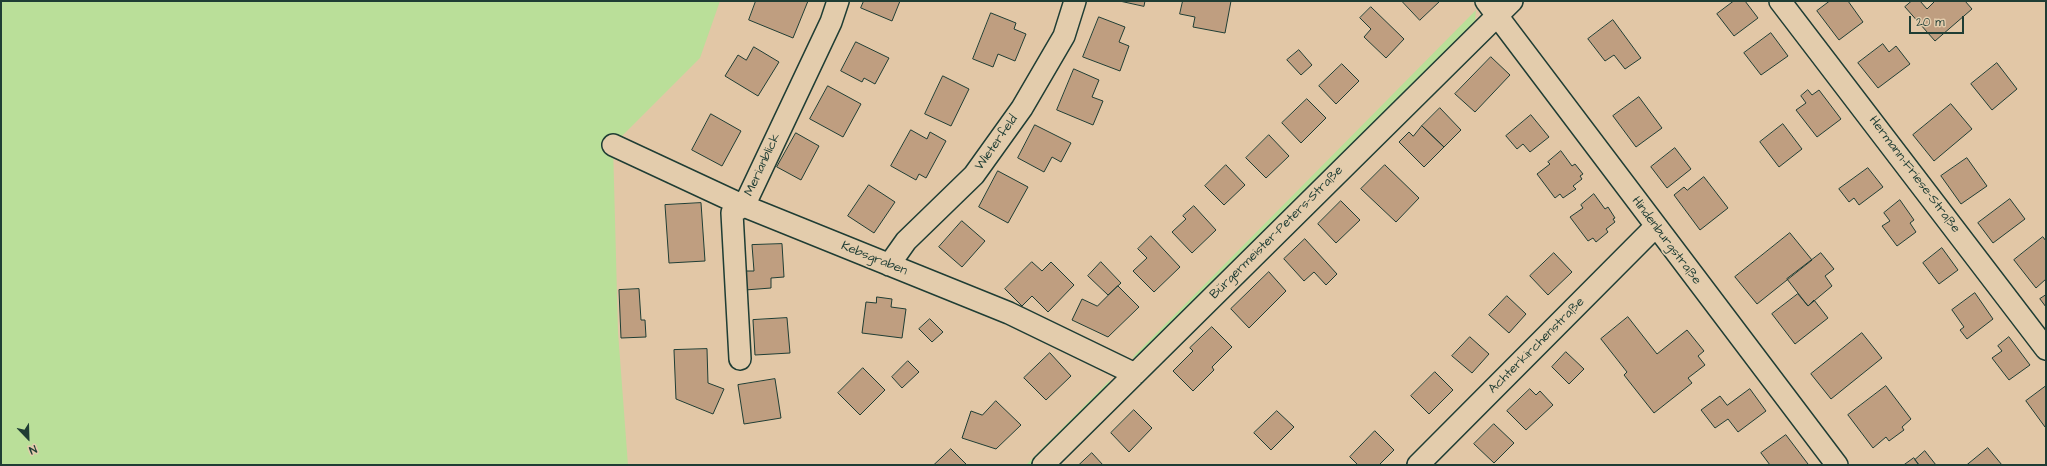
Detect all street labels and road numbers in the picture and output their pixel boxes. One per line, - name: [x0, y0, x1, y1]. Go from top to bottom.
- street label: Wieterfeld: [972, 112, 1022, 174]
- street label: Hermann-Friese-Straße: [1865, 113, 1963, 237]
- street label: Merianblick: [742, 131, 784, 199]
- street label: Bürgermeister-Peters-Straße: [1207, 163, 1347, 303]
- street label: Hindenburgstraße: [1628, 194, 1704, 288]
- street label: Kebsgraben: [839, 239, 909, 279]
- street label: Achterkirchenstraße: [1486, 295, 1588, 397]

